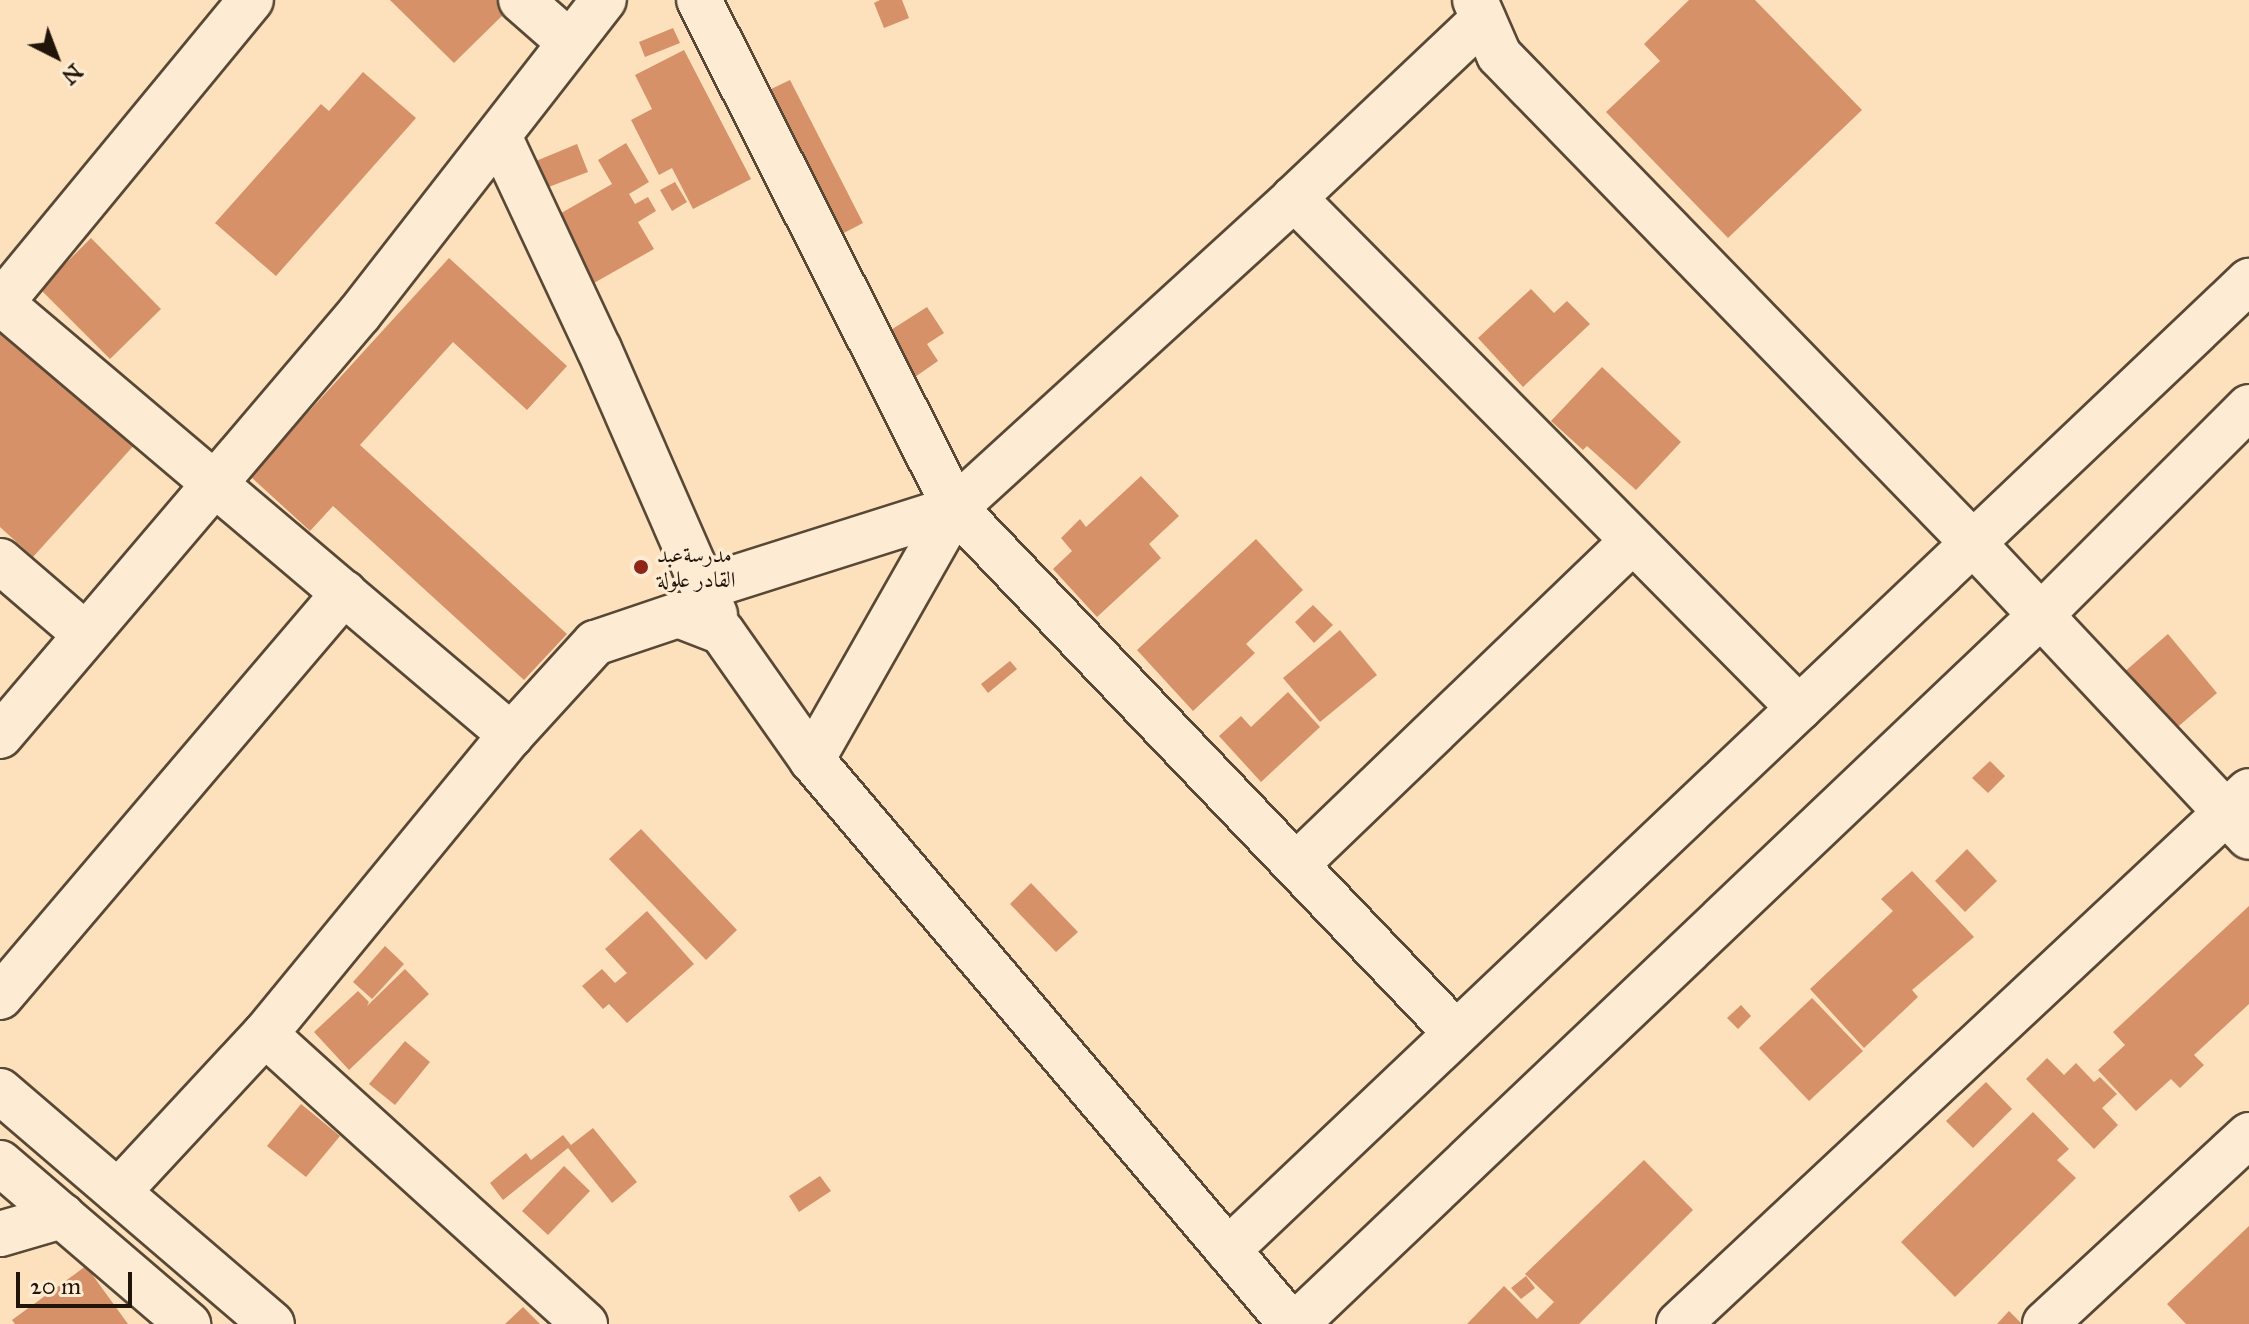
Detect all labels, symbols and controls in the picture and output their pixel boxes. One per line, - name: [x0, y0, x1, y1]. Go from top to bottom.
- north arrow: [16, 16, 96, 96]
- text: N: [56, 58, 88, 90]
- place label: مدرسةعبد القادر علولة: [657, 541, 736, 592]
- marker: مدرسةعبد القادر علولة: [632, 558, 650, 576]
- scale bar: [20, 1256, 136, 1306]
- text: 20 m: [30, 1271, 81, 1301]

